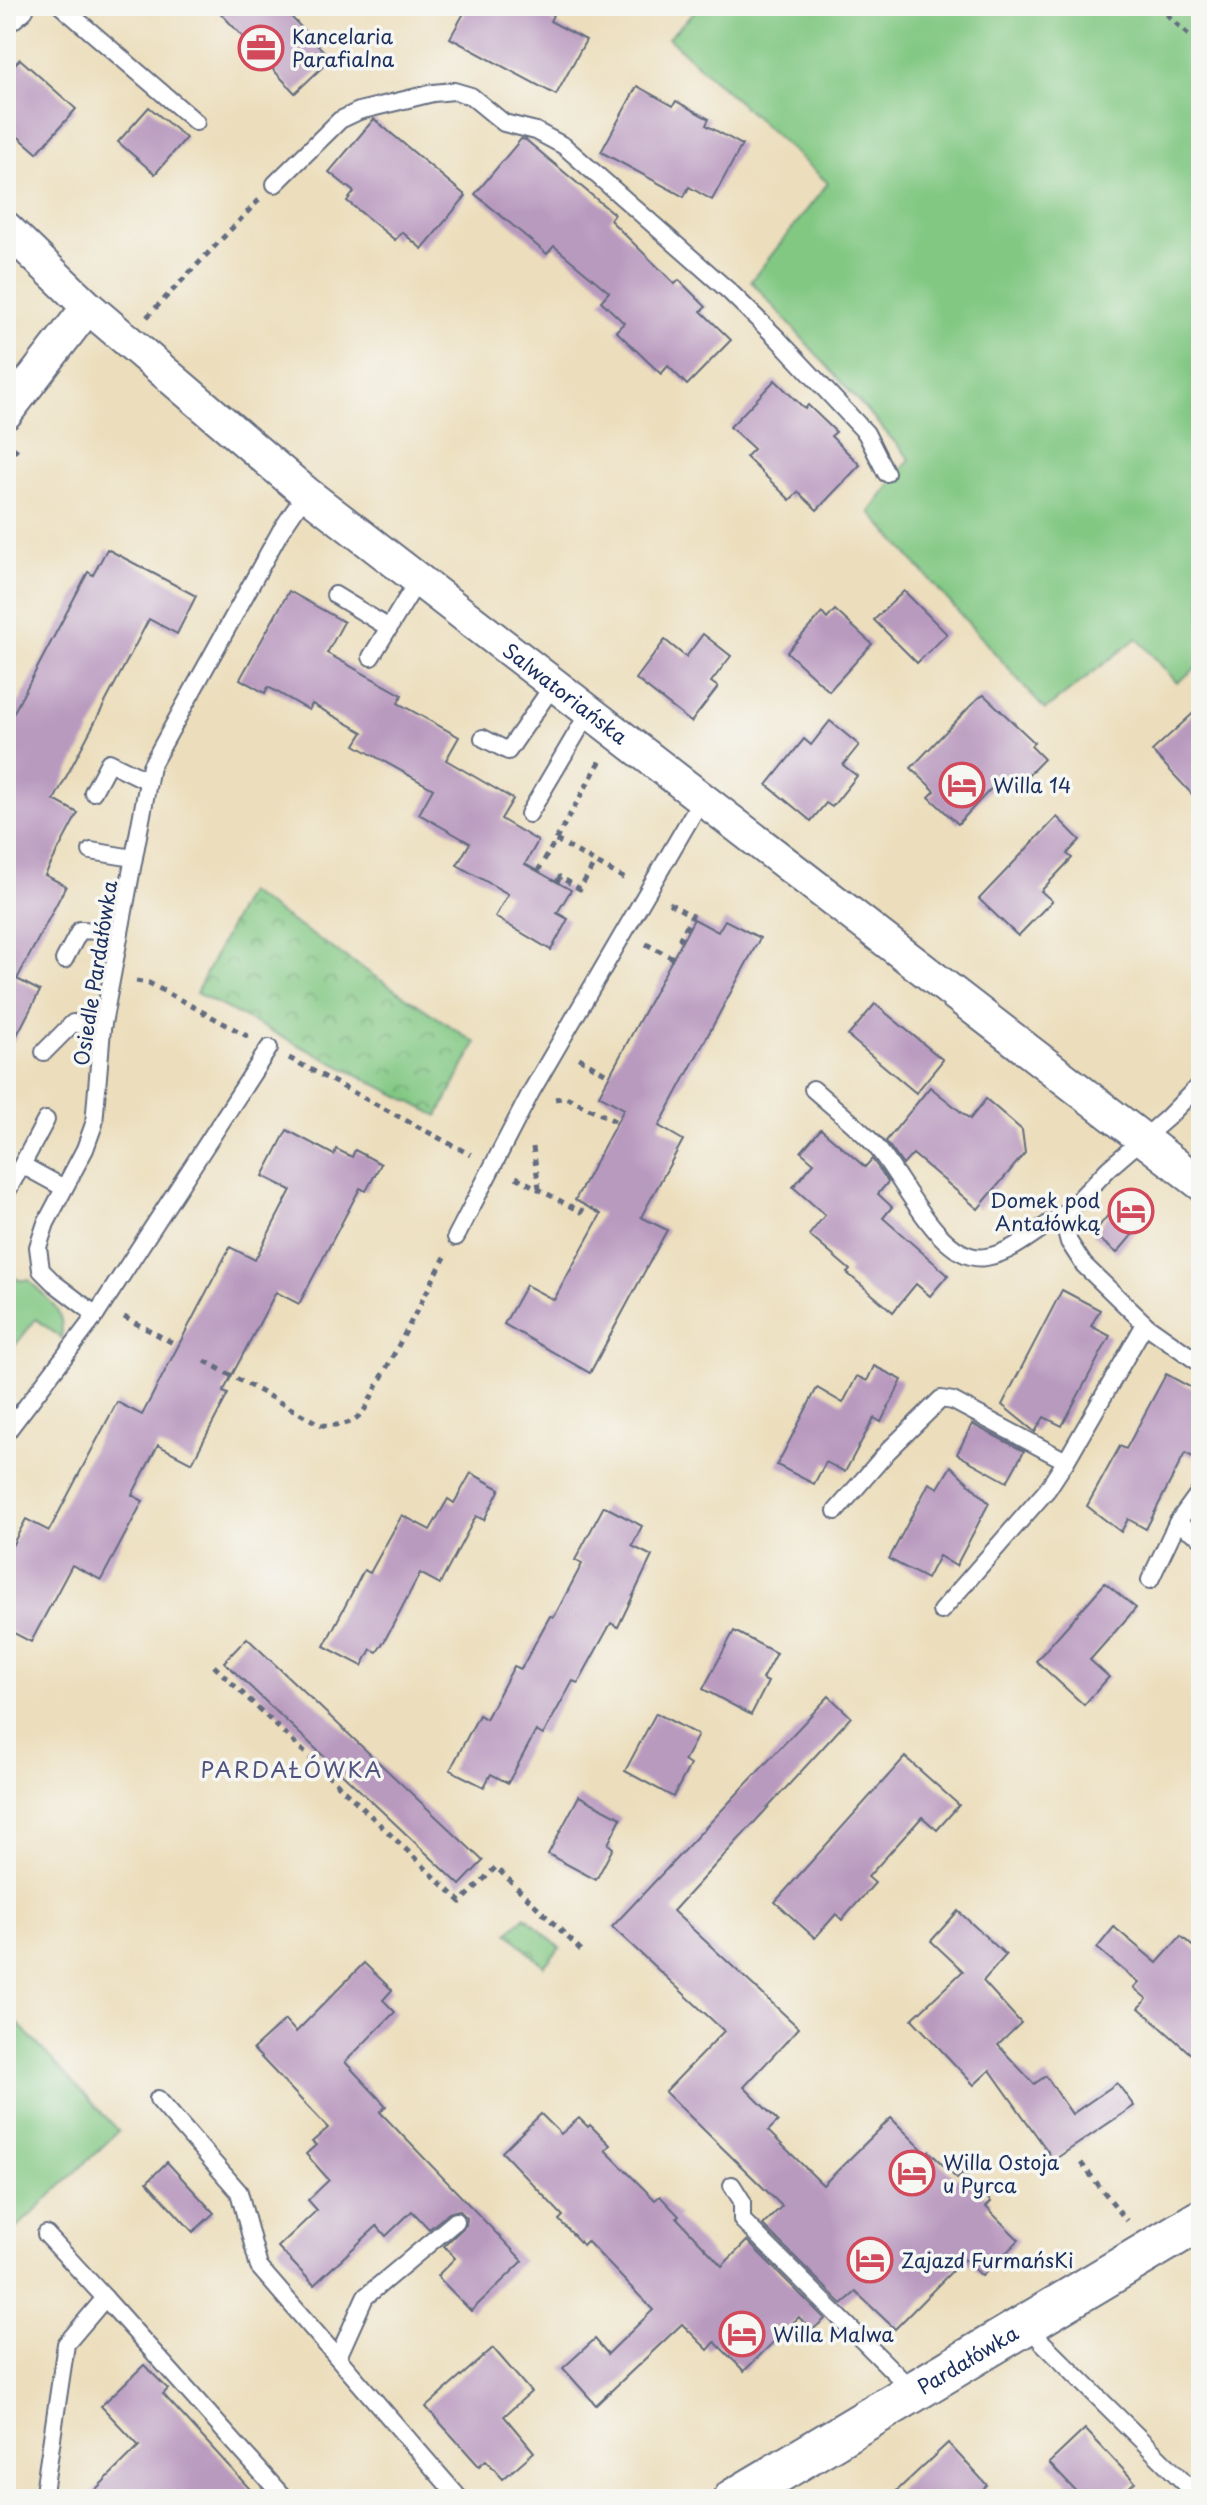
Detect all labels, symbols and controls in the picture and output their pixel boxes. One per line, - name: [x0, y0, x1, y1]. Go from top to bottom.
- place label: Kancelaria Parafialna: [292, 21, 395, 74]
- office icon: Kancelaria Parafialna: [237, 24, 285, 72]
- street label: Salwatoriańska: [496, 635, 635, 751]
- hotel icon: Willa 14: [938, 761, 986, 809]
- place label: Willa 14: [993, 770, 1071, 800]
- street label: Osiedle Pardałówka: [66, 878, 125, 1068]
- place label: Domek pod Antałówką: [990, 1185, 1101, 1238]
- hotel icon: Domek pod Antałówką: [1107, 1187, 1155, 1235]
- district label: PARDAŁÓWKA: [201, 1752, 383, 1785]
- place label: Willa Ostoja u Pyrca: [943, 2147, 1060, 2200]
- hotel icon: Willa Ostoja u Pyrca: [888, 2149, 936, 2197]
- hotel icon: Zajazd FurmańsKi: [846, 2236, 894, 2284]
- place label: Zajazd FurmańsKi: [901, 2245, 1074, 2275]
- hotel icon: Willa Malwa: [718, 2310, 766, 2358]
- street label: Pardałówka: [911, 2317, 1024, 2401]
- place label: Willa Malwa: [773, 2319, 894, 2349]

